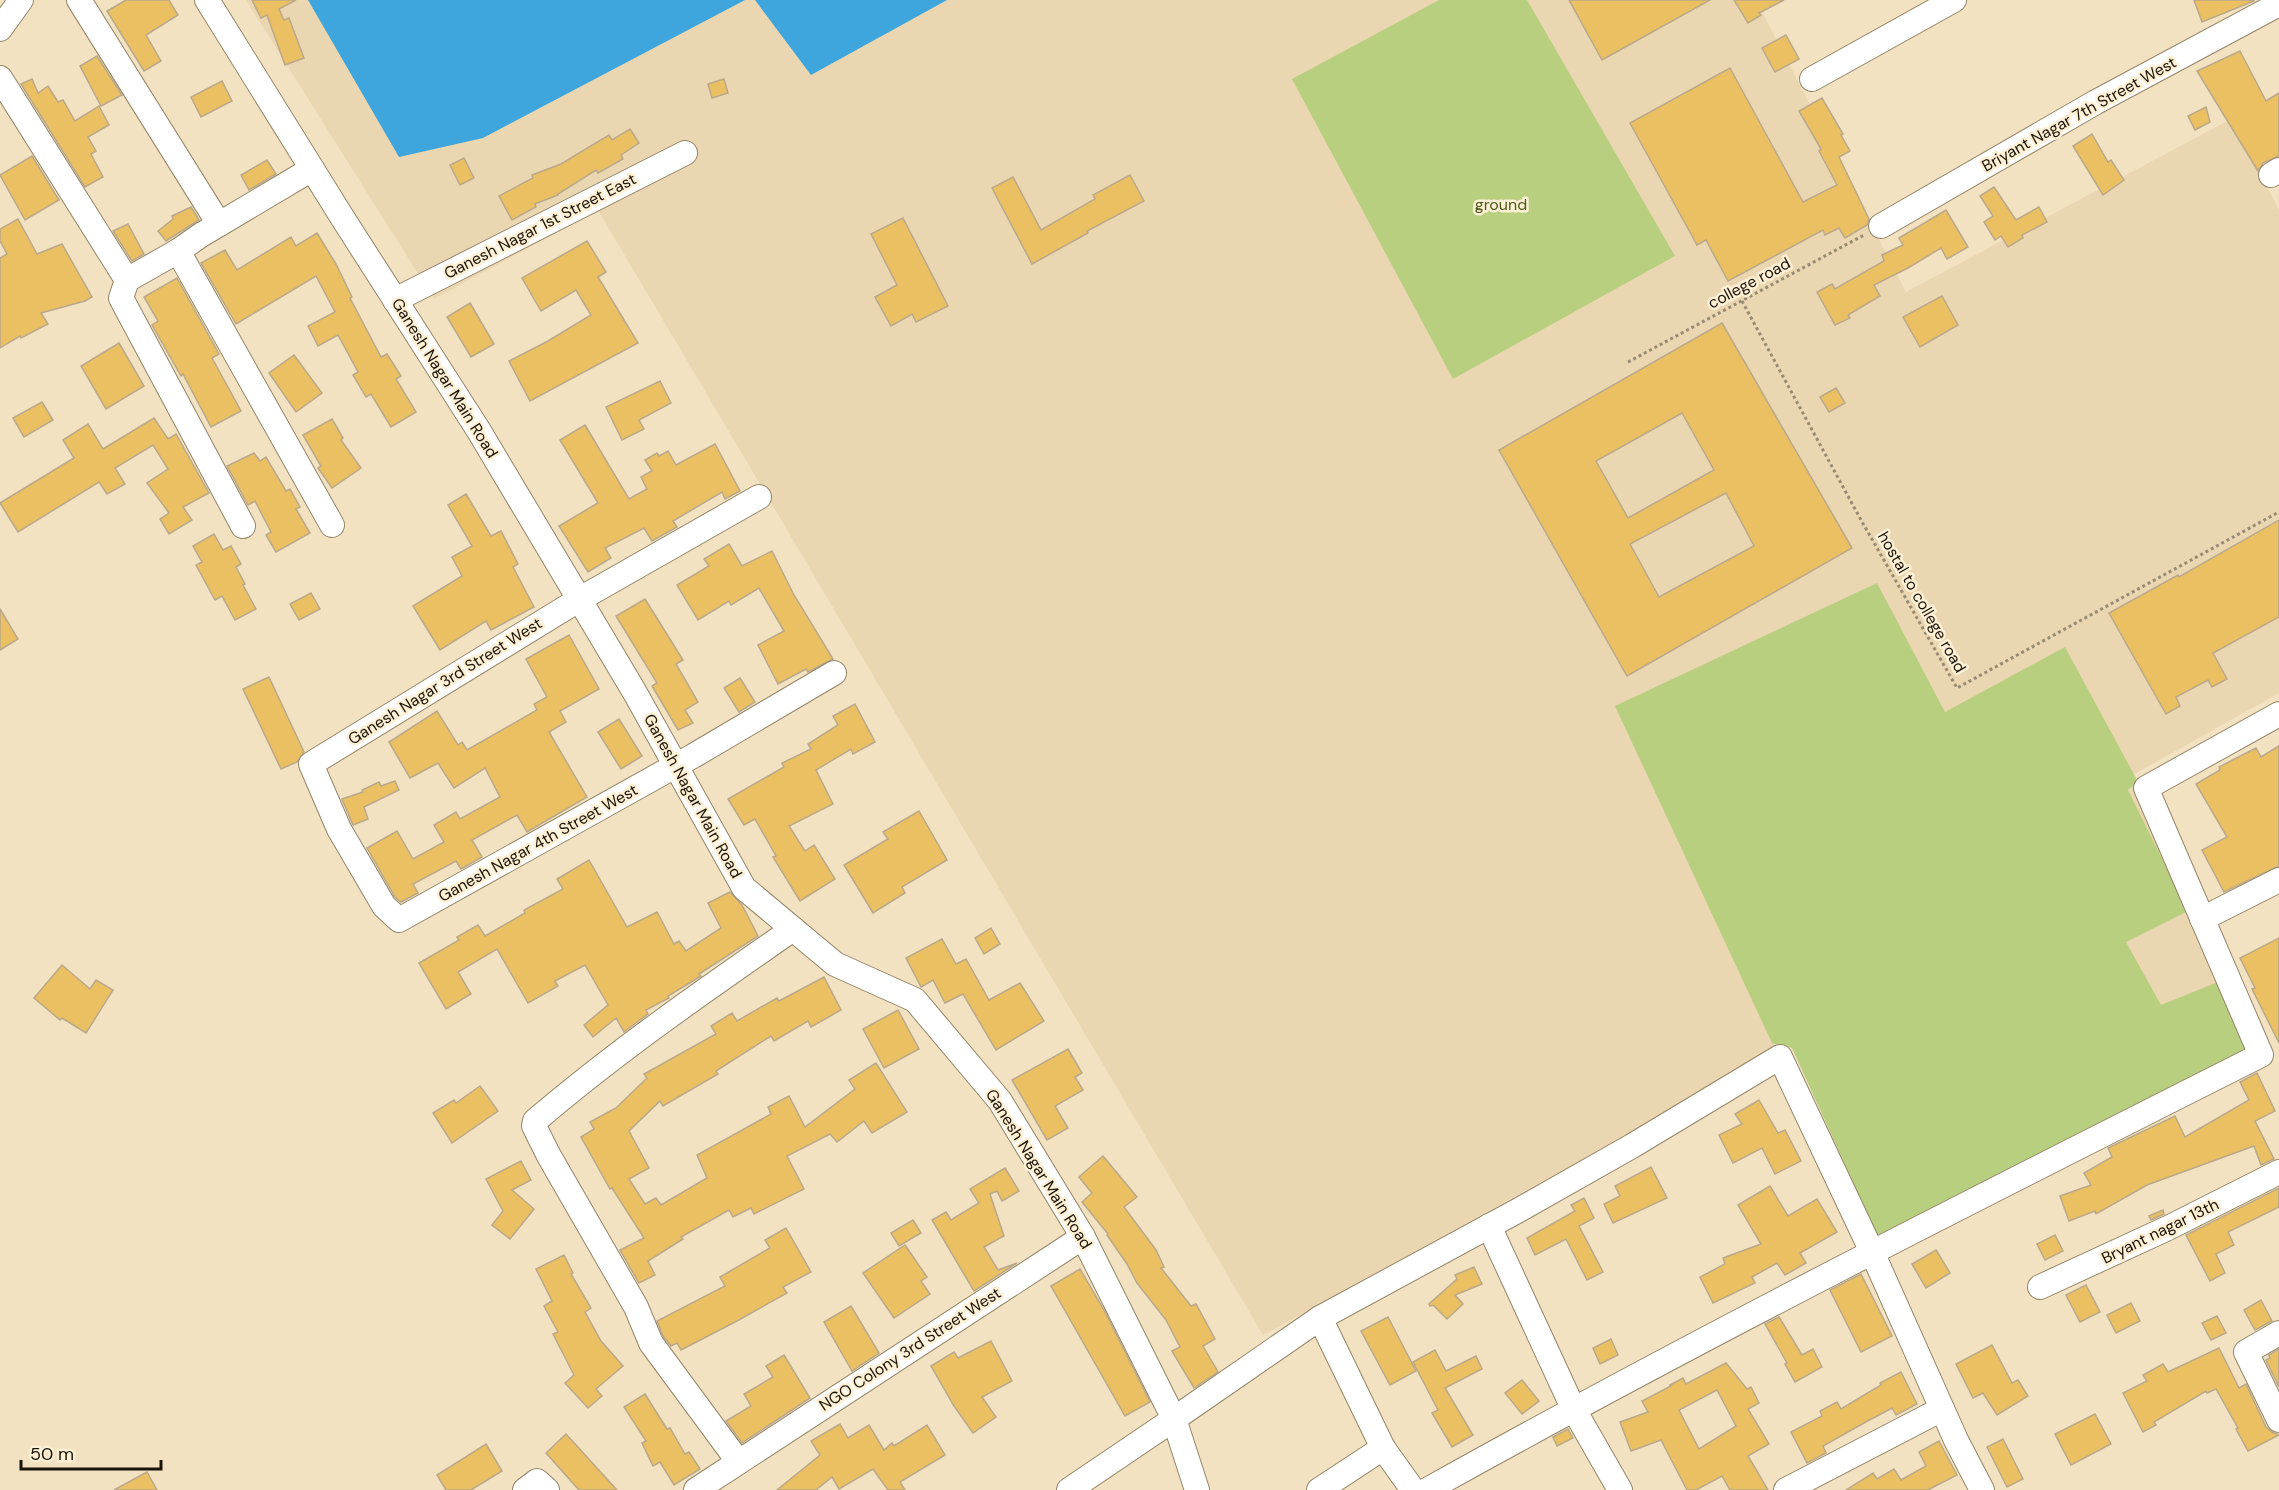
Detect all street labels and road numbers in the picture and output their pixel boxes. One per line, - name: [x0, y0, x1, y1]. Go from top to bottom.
- street label: Briyant Nagar 7th Street West: [1978, 52, 2180, 176]
- street label: Ganesh Nagar 1st Street East: [440, 168, 640, 284]
- street label: college road: [1704, 252, 1794, 314]
- street label: Ganesh Nagar Main Road: [387, 294, 503, 462]
- street label: hostal to college road: [1873, 528, 1971, 676]
- street label: Ganesh Nagar 3rd Street West: [344, 613, 546, 749]
- street label: Ganesh Nagar Main Road: [639, 710, 747, 882]
- street label: Ganesh Nagar 4th Street West: [435, 779, 641, 907]
- street label: Ganesh Nagar Main Road: [981, 1085, 1097, 1253]
- street label: Bryant nagar 13th: [2098, 1194, 2222, 1268]
- street label: NGO Colony 3rd Street West: [815, 1282, 1005, 1416]

